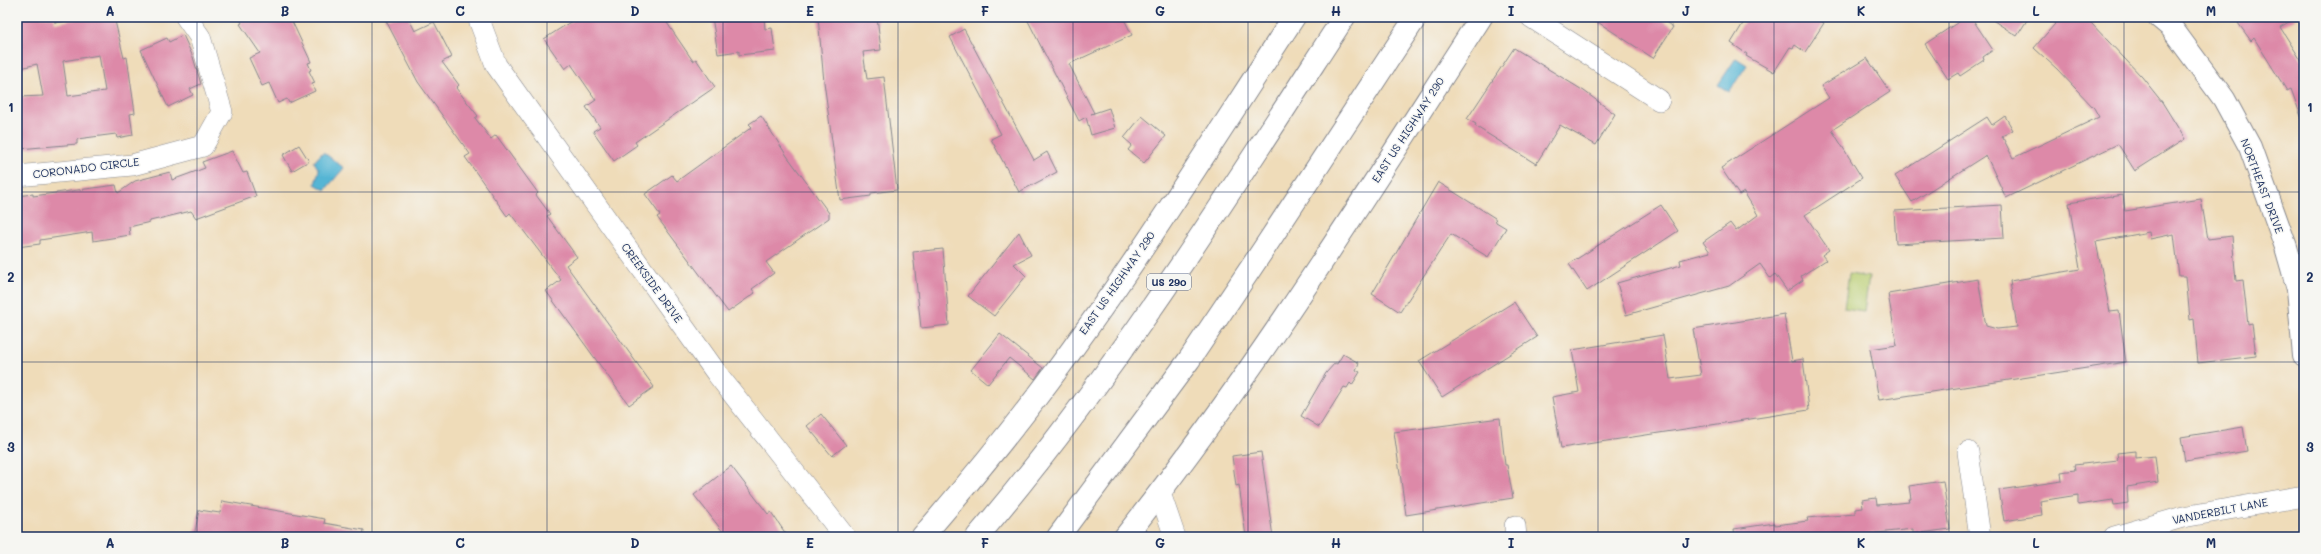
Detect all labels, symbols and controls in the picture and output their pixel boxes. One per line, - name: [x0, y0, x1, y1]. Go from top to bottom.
- text: A: [105, 2, 115, 19]
- text: B: [281, 2, 290, 19]
- text: C: [455, 2, 465, 19]
- text: D: [630, 2, 640, 19]
- text: E: [806, 2, 814, 19]
- text: F: [981, 2, 989, 19]
- text: G: [1155, 2, 1165, 19]
- text: H: [1331, 2, 1341, 19]
- text: I: [1508, 2, 1515, 19]
- text: J: [1682, 2, 1690, 19]
- text: K: [1857, 2, 1866, 19]
- text: L: [2032, 2, 2040, 19]
- text: M: [2206, 2, 2216, 19]
- street label: EAST US HIGHWAY 290: [1368, 74, 1447, 185]
- text: 1: [8, 98, 14, 115]
- text: 1: [2307, 98, 2313, 115]
- street label: NORTHEAST DRIVE: [2237, 136, 2287, 235]
- street label: CORONADO CIRCLE: [32, 154, 140, 181]
- street label: EAST US HIGHWAY 290: [1075, 228, 1158, 337]
- street label: CREEKSIDE DRIVE: [618, 240, 687, 326]
- text: 2: [7, 268, 15, 285]
- text: 2: [2306, 268, 2314, 285]
- road number: US 290: [1147, 274, 1191, 290]
- text: 3: [7, 438, 15, 455]
- text: 3: [2306, 438, 2314, 455]
- street label: VANDERBILT LANE: [2171, 494, 2269, 527]
- text: A: [105, 534, 115, 551]
- text: B: [281, 534, 290, 551]
- text: C: [455, 534, 465, 551]
- text: D: [630, 534, 640, 551]
- text: E: [806, 534, 814, 551]
- text: F: [981, 534, 989, 551]
- text: G: [1155, 534, 1165, 551]
- text: H: [1331, 534, 1341, 551]
- text: I: [1508, 534, 1515, 551]
- text: J: [1682, 534, 1690, 551]
- text: K: [1857, 534, 1866, 551]
- text: L: [2032, 534, 2040, 551]
- text: M: [2206, 534, 2216, 551]

